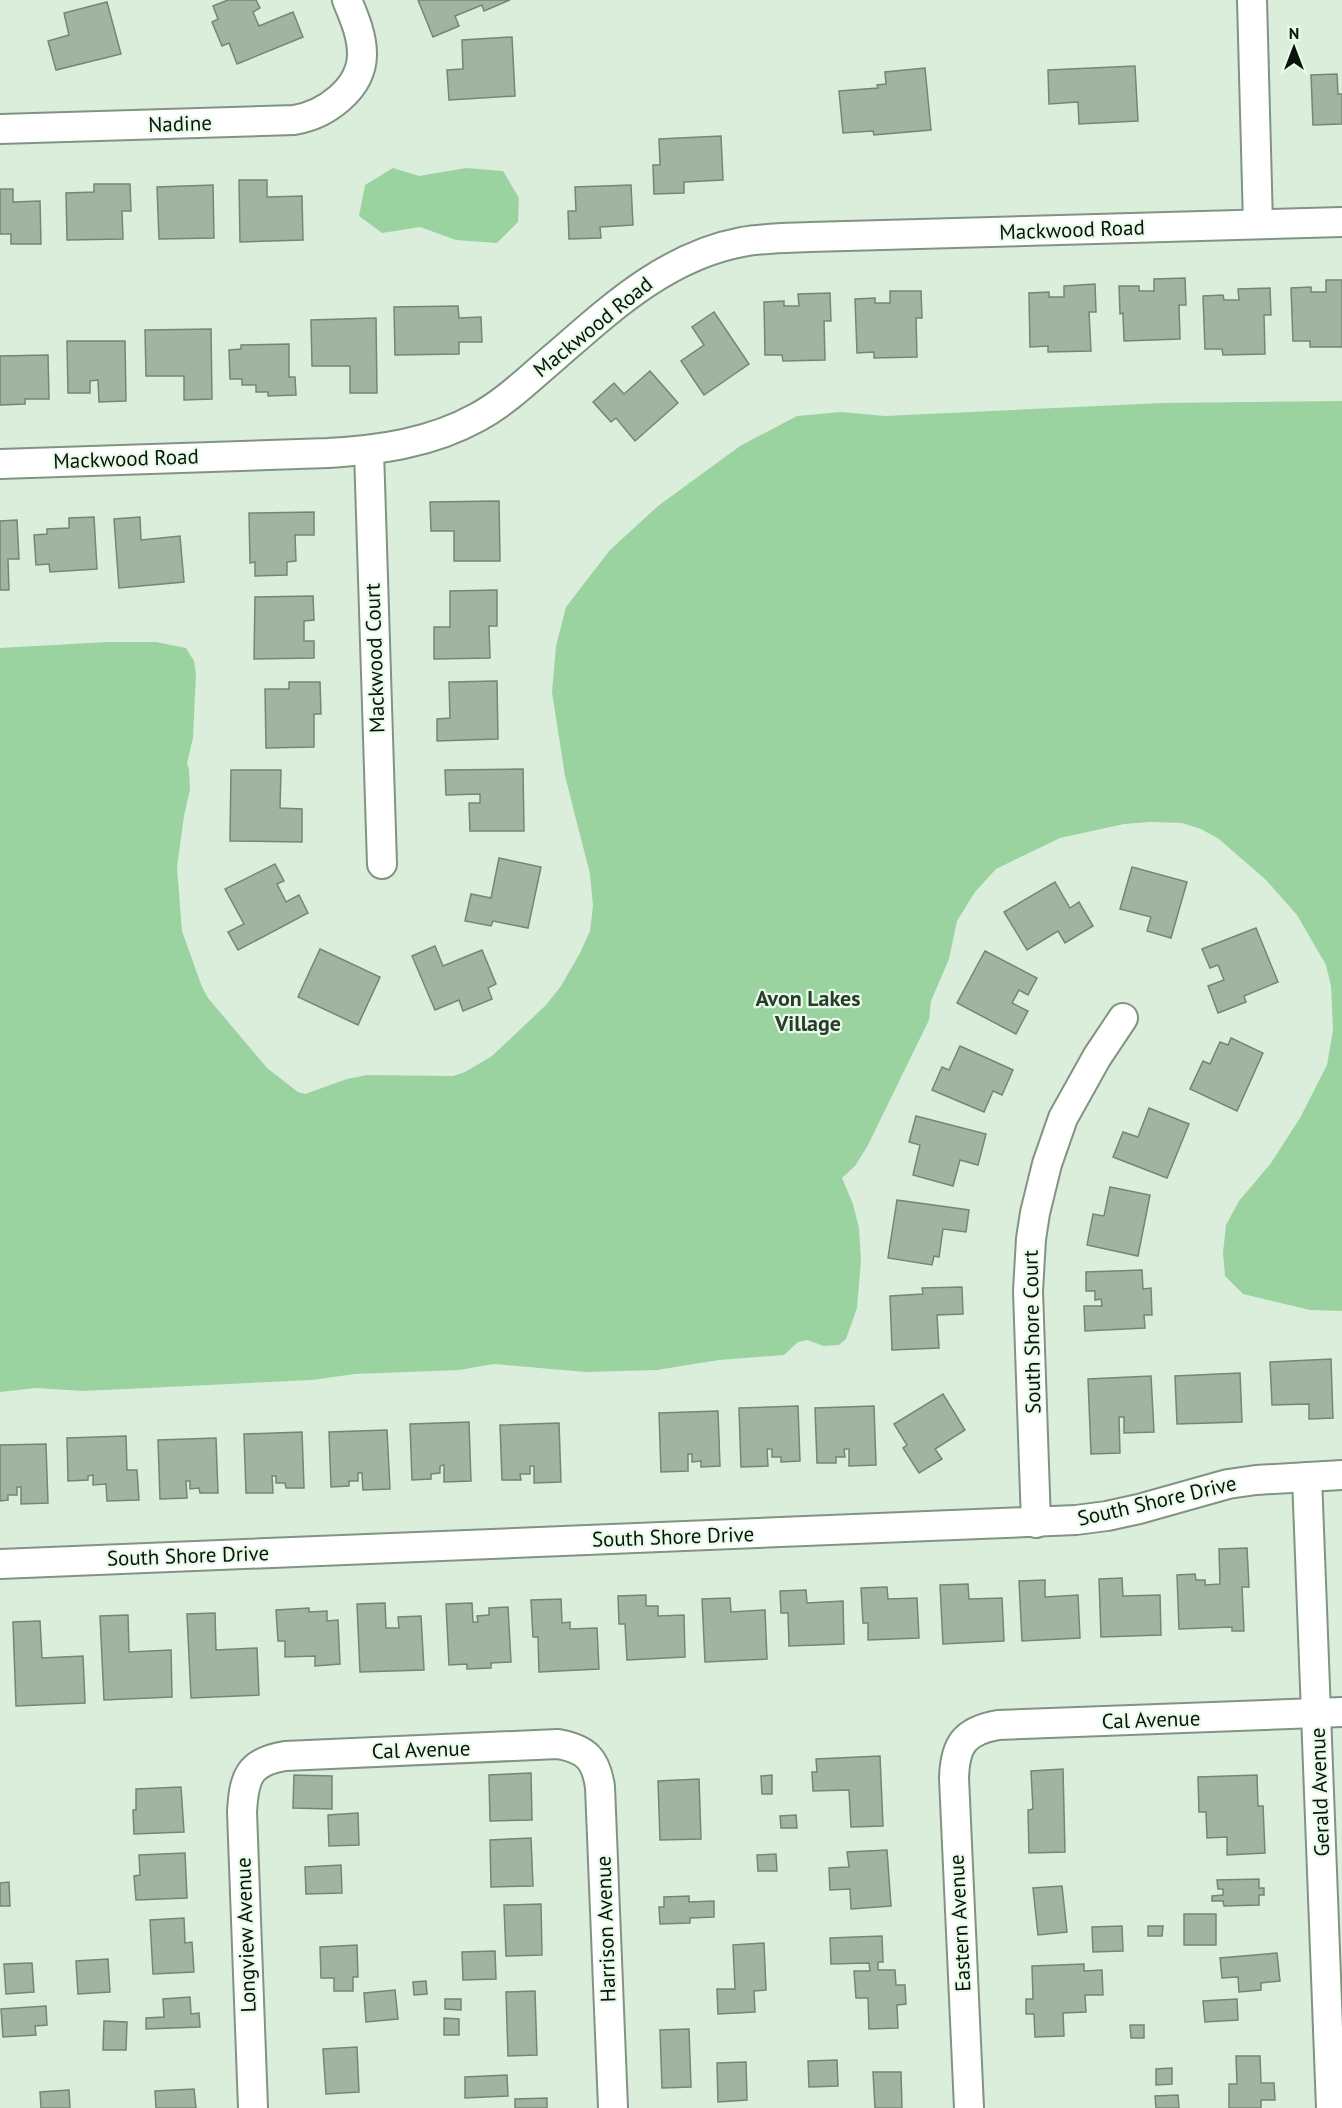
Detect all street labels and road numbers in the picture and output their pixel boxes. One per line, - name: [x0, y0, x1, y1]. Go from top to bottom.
- street label: Nadine: [148, 109, 212, 138]
- street label: Mackwood Road: [999, 213, 1145, 246]
- street label: Mackwood Road: [528, 270, 658, 383]
- street label: Mackwood Road: [53, 442, 199, 475]
- street label: Mackwood Court: [358, 583, 391, 733]
- street label: South Shore Court: [1017, 1250, 1046, 1414]
- street label: South Shore Drive: [1075, 1469, 1239, 1532]
- street label: South Shore Drive: [591, 1520, 755, 1553]
- street label: South Shore Drive: [106, 1539, 270, 1572]
- street label: Cal Avenue: [1101, 1704, 1201, 1735]
- street label: Gerald Avenue: [1304, 1727, 1335, 1857]
- street label: Cal Avenue: [371, 1734, 471, 1765]
- street label: Eastern Avenue: [942, 1854, 977, 1992]
- street label: Harrison Avenue: [589, 1855, 622, 2003]
- street label: Longview Avenue: [229, 1857, 262, 2013]

